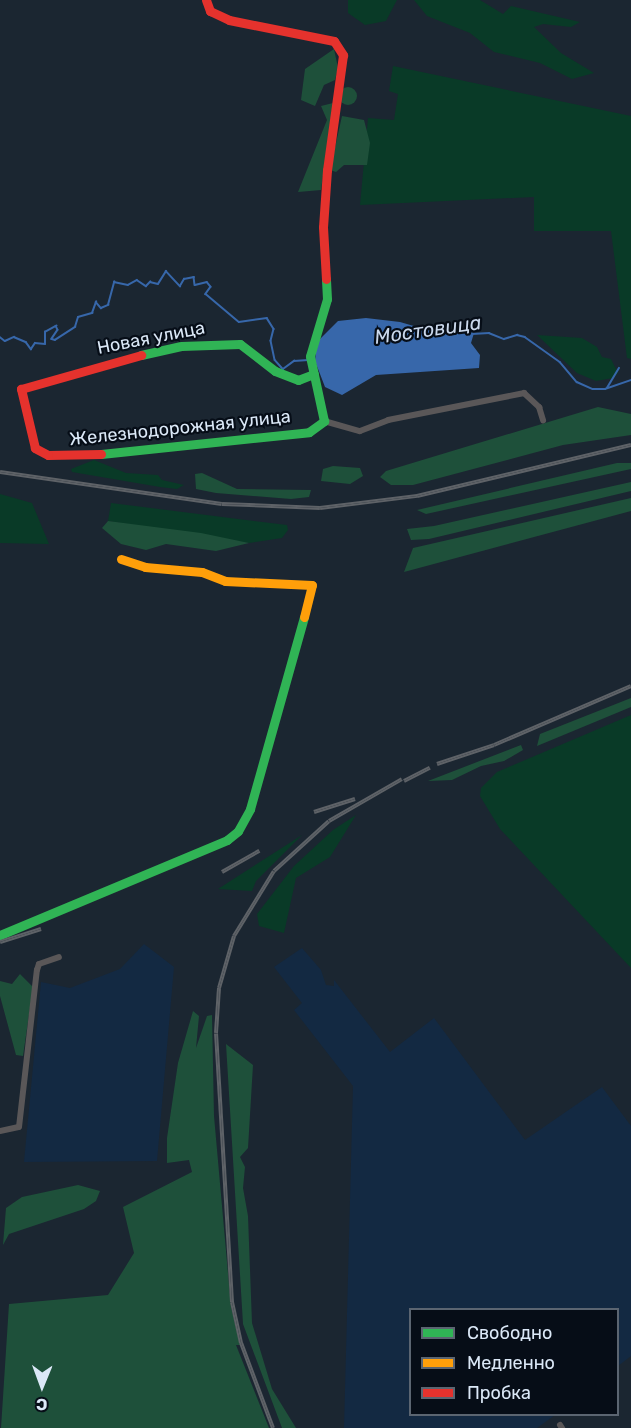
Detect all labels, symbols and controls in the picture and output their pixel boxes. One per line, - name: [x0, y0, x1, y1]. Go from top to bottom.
- water label: Мостовица: [373, 311, 483, 349]
- street label: Новая улица: [95, 317, 207, 359]
- street label: Железнодорожная улица: [68, 406, 292, 450]
- legend: [409, 1308, 619, 1416]
- text: Свободно: [467, 1322, 552, 1344]
- text: Медленно: [467, 1352, 555, 1374]
- north arrow: [12, 1356, 72, 1416]
- text: Пробка: [467, 1382, 531, 1404]
- text: С: [36, 1395, 47, 1414]

